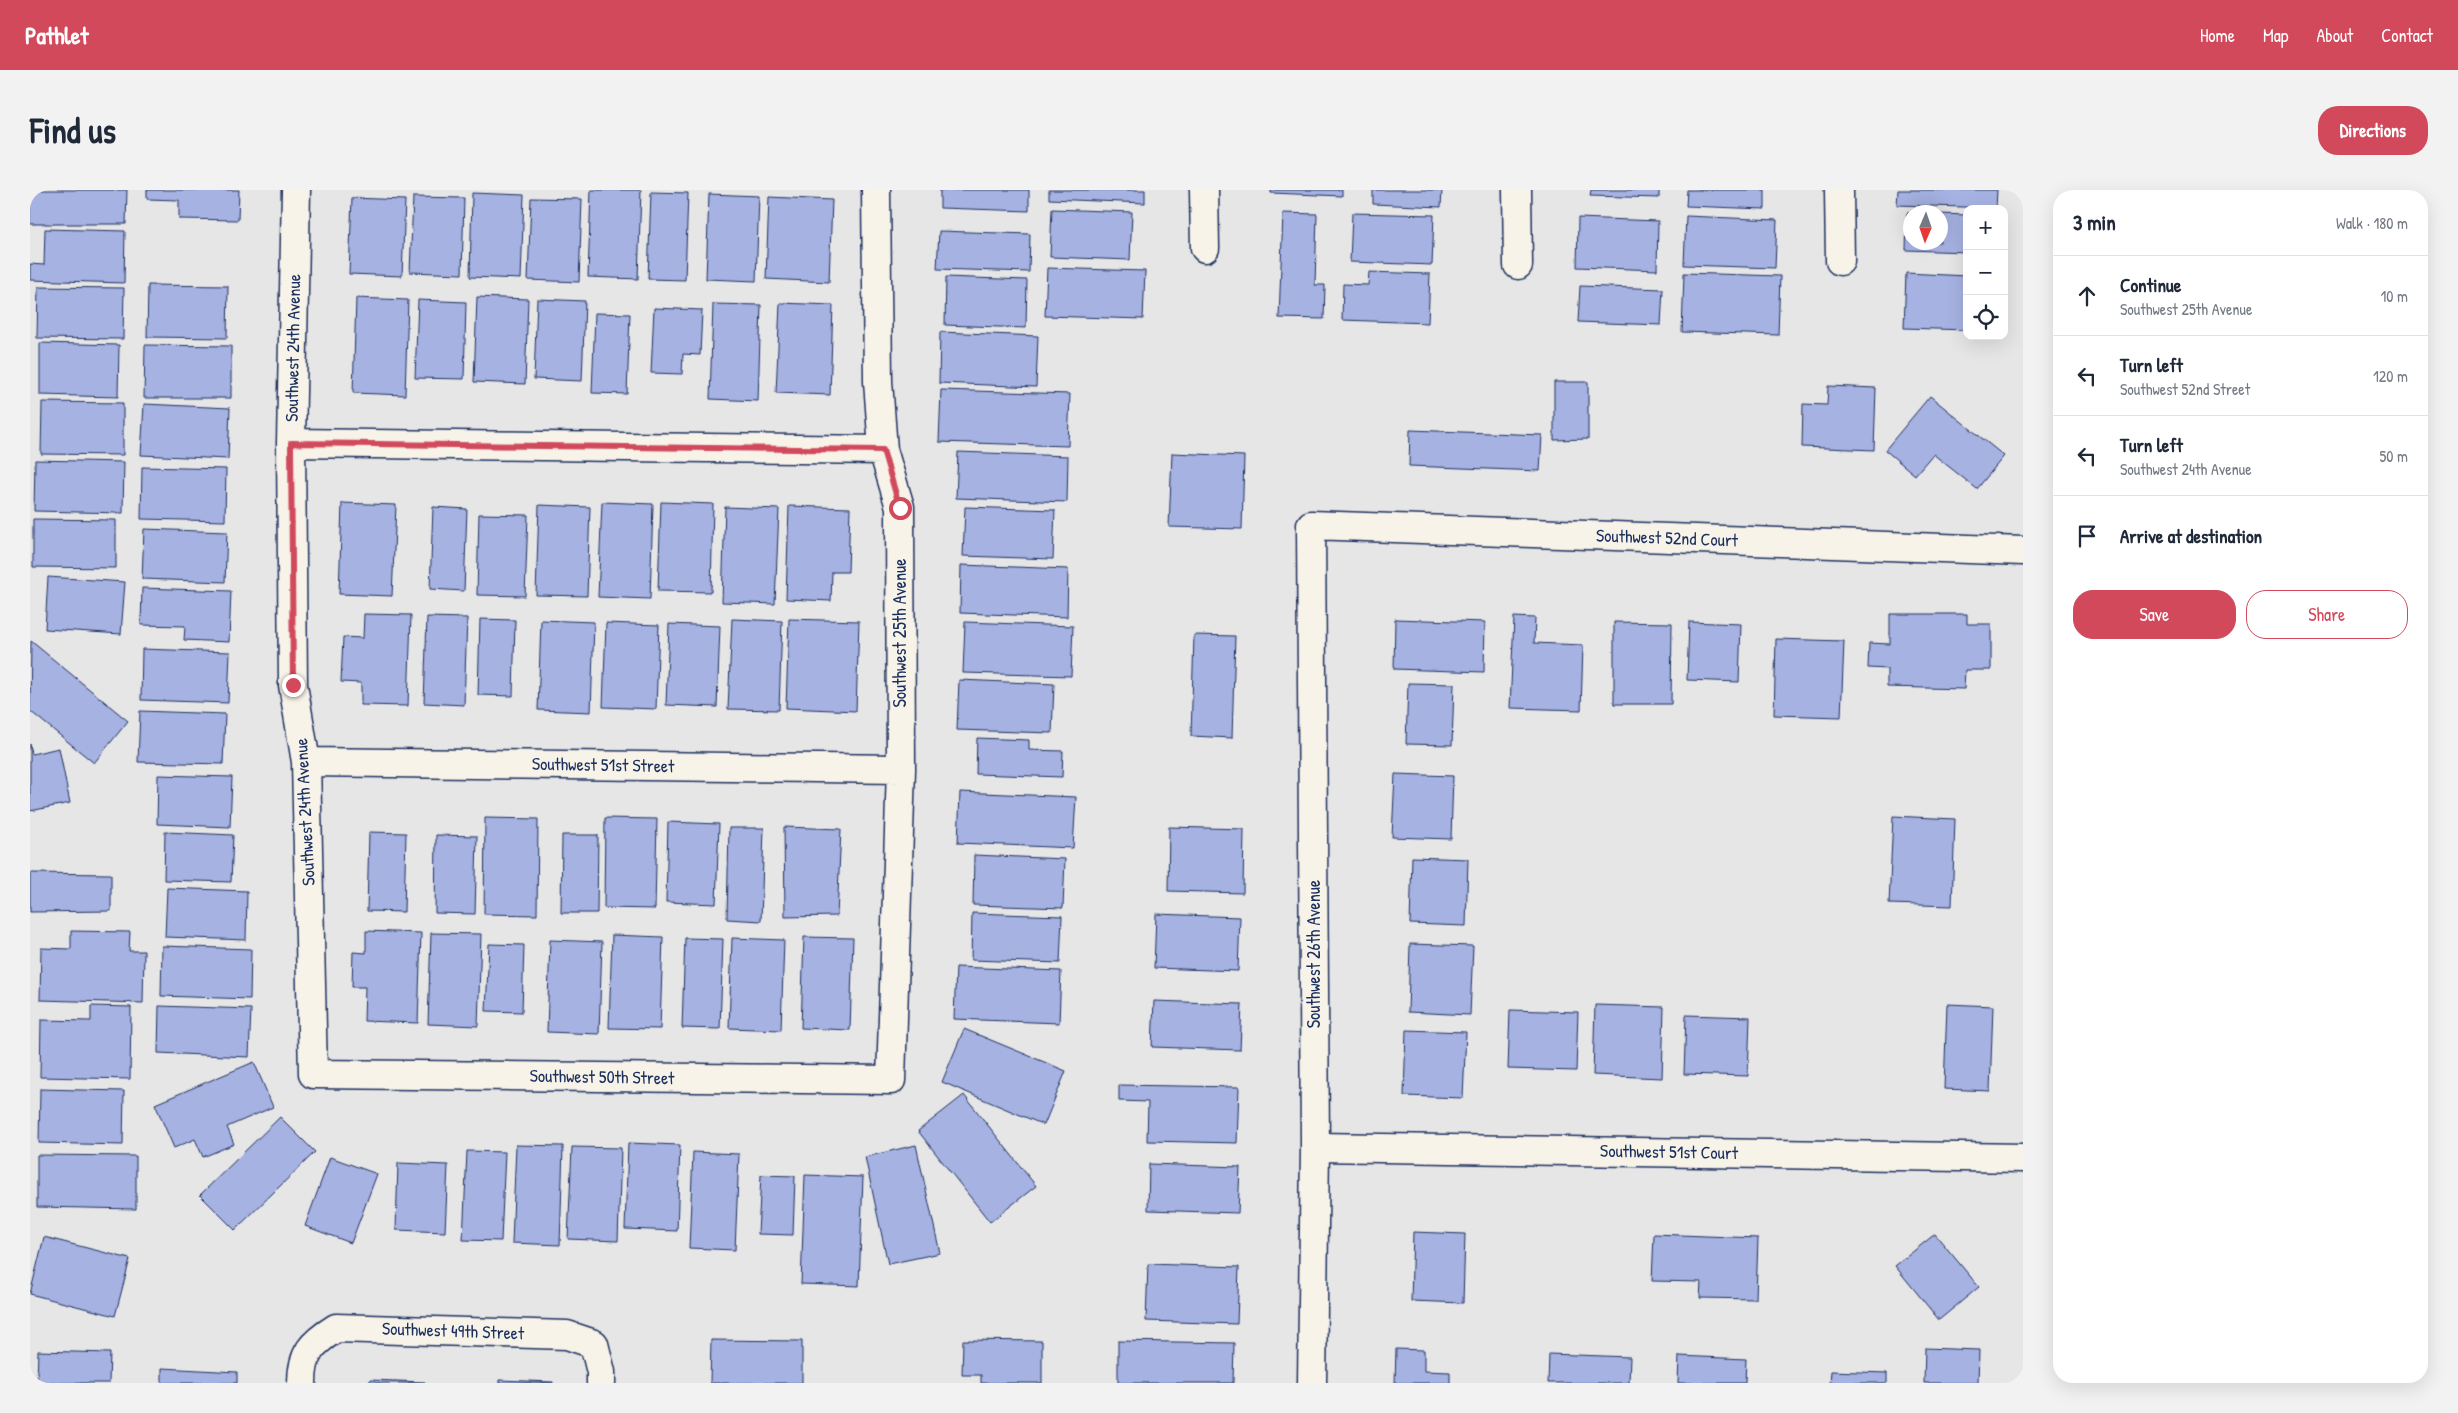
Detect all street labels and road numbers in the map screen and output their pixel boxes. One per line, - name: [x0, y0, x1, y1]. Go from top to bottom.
- street label: Southwest 24th Avenue: [279, 274, 306, 422]
- street label: Southwest 52nd Court: [1596, 523, 1739, 552]
- street label: Southwest 25th Avenue: [887, 559, 912, 707]
- street label: Southwest 24th Avenue: [288, 737, 321, 887]
- street label: Southwest 51st Street: [532, 751, 675, 778]
- street label: Southwest 26th Avenue: [1301, 880, 1326, 1028]
- street label: Southwest 50th Street: [529, 1063, 675, 1090]
- street label: Southwest 51st Court: [1600, 1138, 1739, 1165]
- street label: Southwest 49th Street: [381, 1316, 525, 1346]

